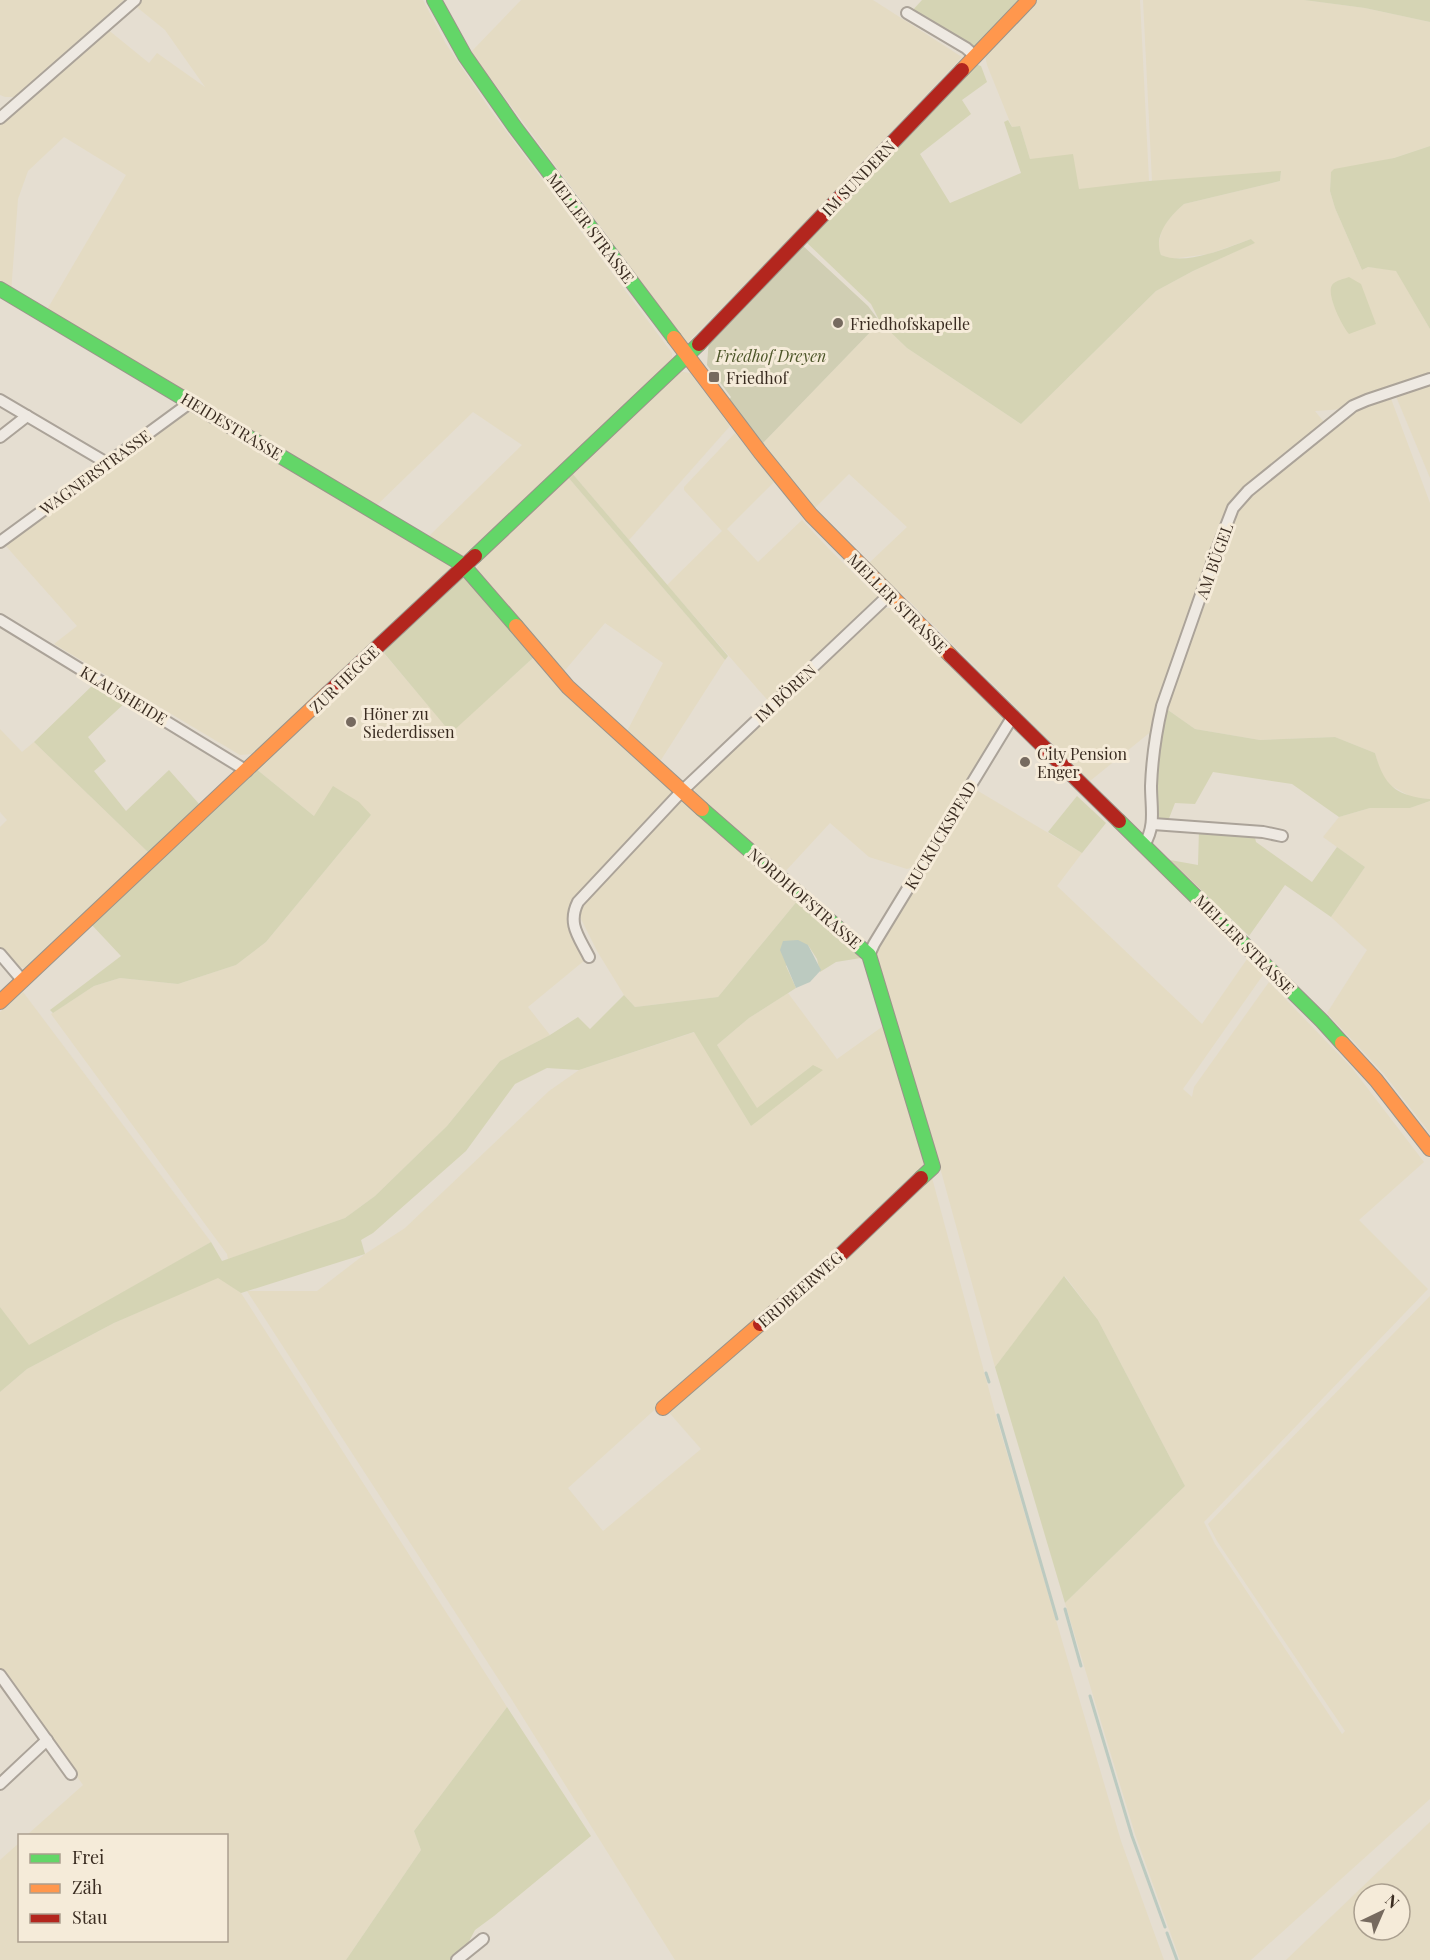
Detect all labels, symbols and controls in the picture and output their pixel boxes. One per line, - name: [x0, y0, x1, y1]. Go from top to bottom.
- street label: IM SUNDERN: [817, 136, 899, 220]
- street label: MELLER STRASSE: [543, 169, 639, 287]
- place label: Friedhofskapelle: [850, 313, 970, 334]
- marker: Friedhofskapelle: [831, 316, 845, 330]
- park label: Friedhof Dreyen: [715, 345, 826, 366]
- place label: Friedhof: [726, 367, 789, 388]
- marker: Friedhof: [707, 370, 721, 384]
- street label: HEIDESTRASSE: [178, 388, 286, 464]
- street label: WAGNERSTRASSE: [35, 425, 155, 520]
- street label: AM BÜGEL: [1190, 520, 1237, 603]
- street label: MELLER STRASSE: [844, 549, 952, 657]
- street label: ZUR HEGGE: [305, 641, 383, 717]
- street label: IM BÖREN: [750, 659, 820, 727]
- street label: KLAUSHEIDE: [77, 661, 171, 729]
- place label: Höner zu Siederdissen: [363, 703, 455, 742]
- marker: Höner zu Siederdissen: [344, 715, 358, 729]
- place label: City Pension Enger: [1037, 743, 1127, 782]
- marker: City Pension Enger: [1018, 755, 1032, 769]
- street label: KUCKUCKSPFAD: [899, 777, 981, 893]
- street label: NORDHOFSTRASSE: [744, 843, 866, 953]
- street label: MELLER STRASSE: [1191, 890, 1299, 998]
- street label: ERDBEERWEG: [753, 1246, 847, 1332]
- legend: [18, 1834, 228, 1942]
- text: Frei: [72, 1845, 104, 1869]
- text: Zäh: [72, 1875, 103, 1899]
- north arrow: [1352, 1882, 1412, 1942]
- text: N: [1381, 1889, 1405, 1913]
- text: Stau: [72, 1905, 108, 1929]

